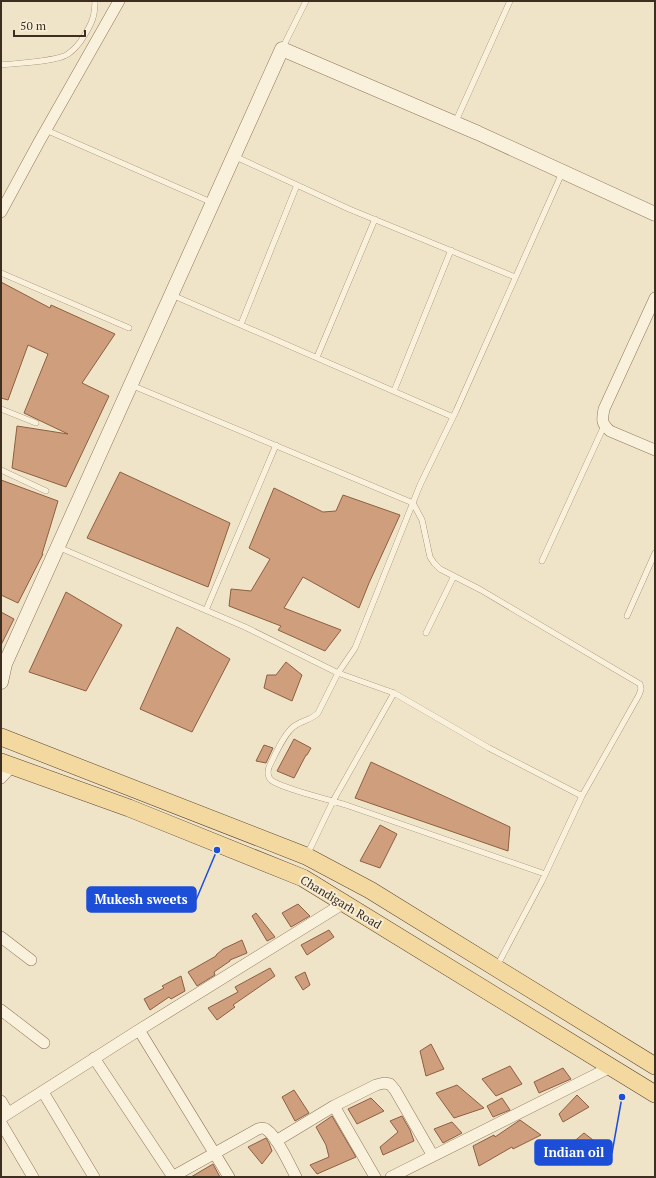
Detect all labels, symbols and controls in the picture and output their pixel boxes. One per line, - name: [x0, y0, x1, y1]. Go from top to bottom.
- scale bar: [14, 12, 85, 38]
- text: 50 m: [20, 18, 47, 33]
- street label: Chandigarh Road: [298, 872, 385, 932]
- callout: Mukesh sweets: [87, 887, 196, 912]
- text: Mukesh sweets: [94, 890, 188, 908]
- callout: Indian oil: [535, 1140, 612, 1165]
- text: Indian oil: [544, 1143, 604, 1161]

